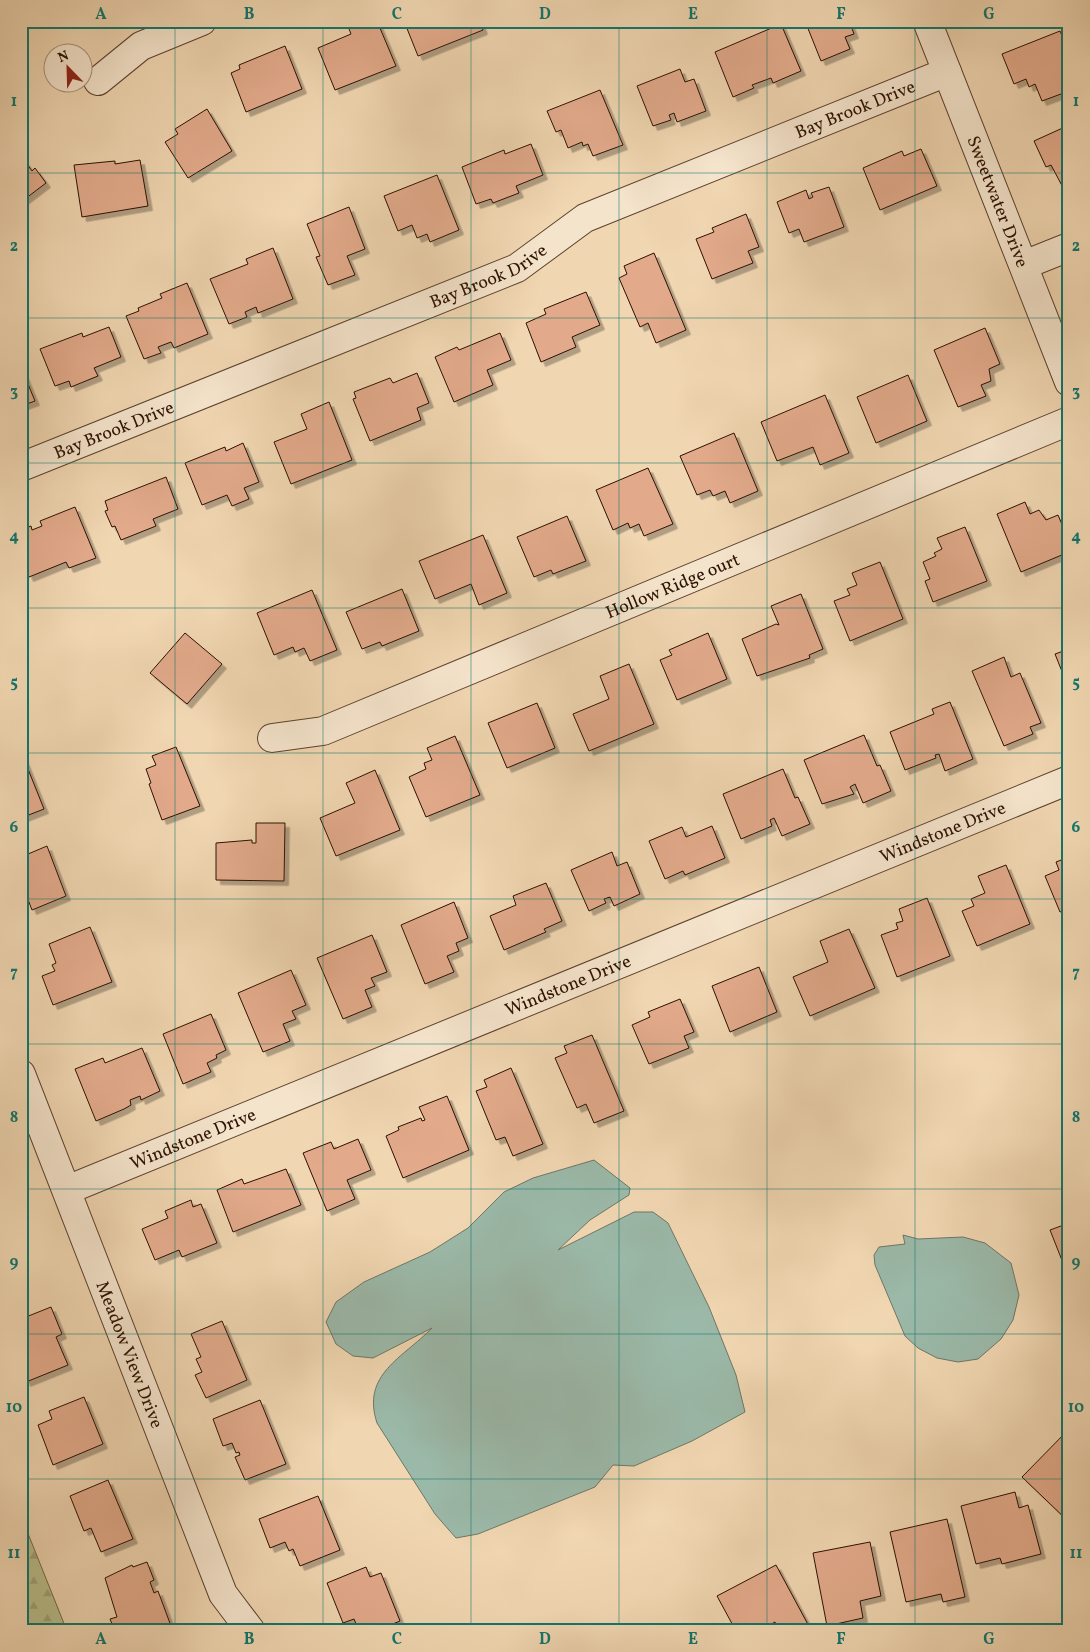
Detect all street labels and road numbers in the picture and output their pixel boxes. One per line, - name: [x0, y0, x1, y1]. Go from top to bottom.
- street label: Bay Brook Drive: [792, 75, 919, 146]
- street label: Sweetwater Drive: [959, 133, 1034, 272]
- street label: Bay Brook Drive: [426, 239, 553, 316]
- street label: Bay Brook Drive: [50, 396, 178, 467]
- street label: Hollow Ridge ourt: [602, 548, 744, 626]
- street label: Windstone Drive: [876, 796, 1010, 870]
- street label: Windstone Drive: [501, 950, 635, 1023]
- street label: Windstone Drive: [127, 1103, 260, 1177]
- street label: Meadow View Drive: [89, 1278, 169, 1432]

